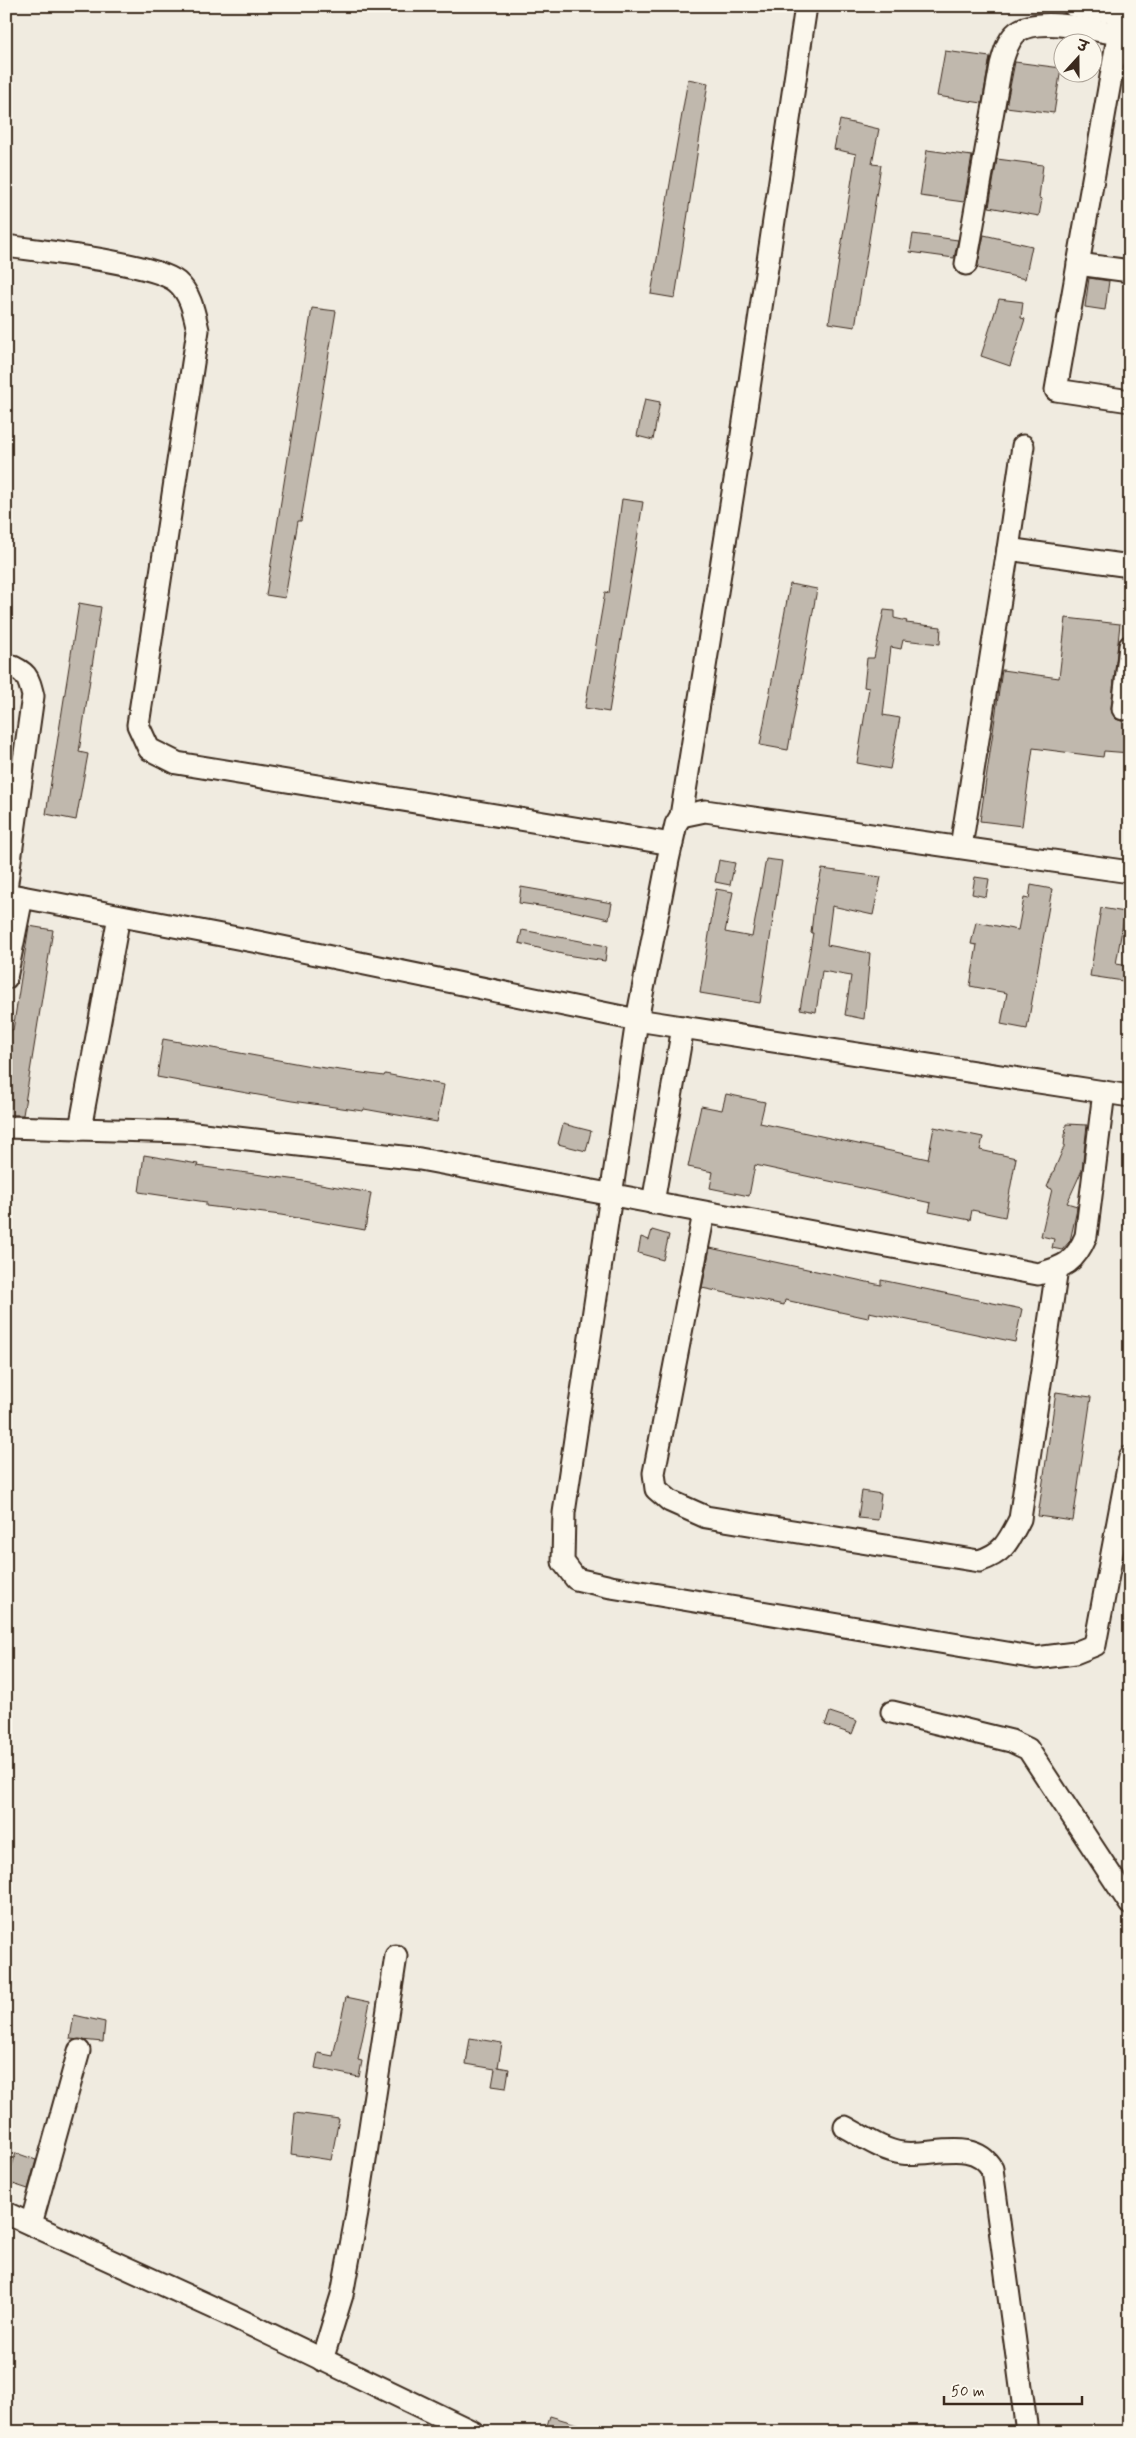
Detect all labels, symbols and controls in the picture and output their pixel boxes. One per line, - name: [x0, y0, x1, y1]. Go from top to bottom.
- north arrow: [1054, 32, 1104, 82]
- text: उ: [1073, 36, 1091, 57]
- scale bar: [944, 2373, 1081, 2405]
- text: 50 m: [951, 2382, 985, 2402]

